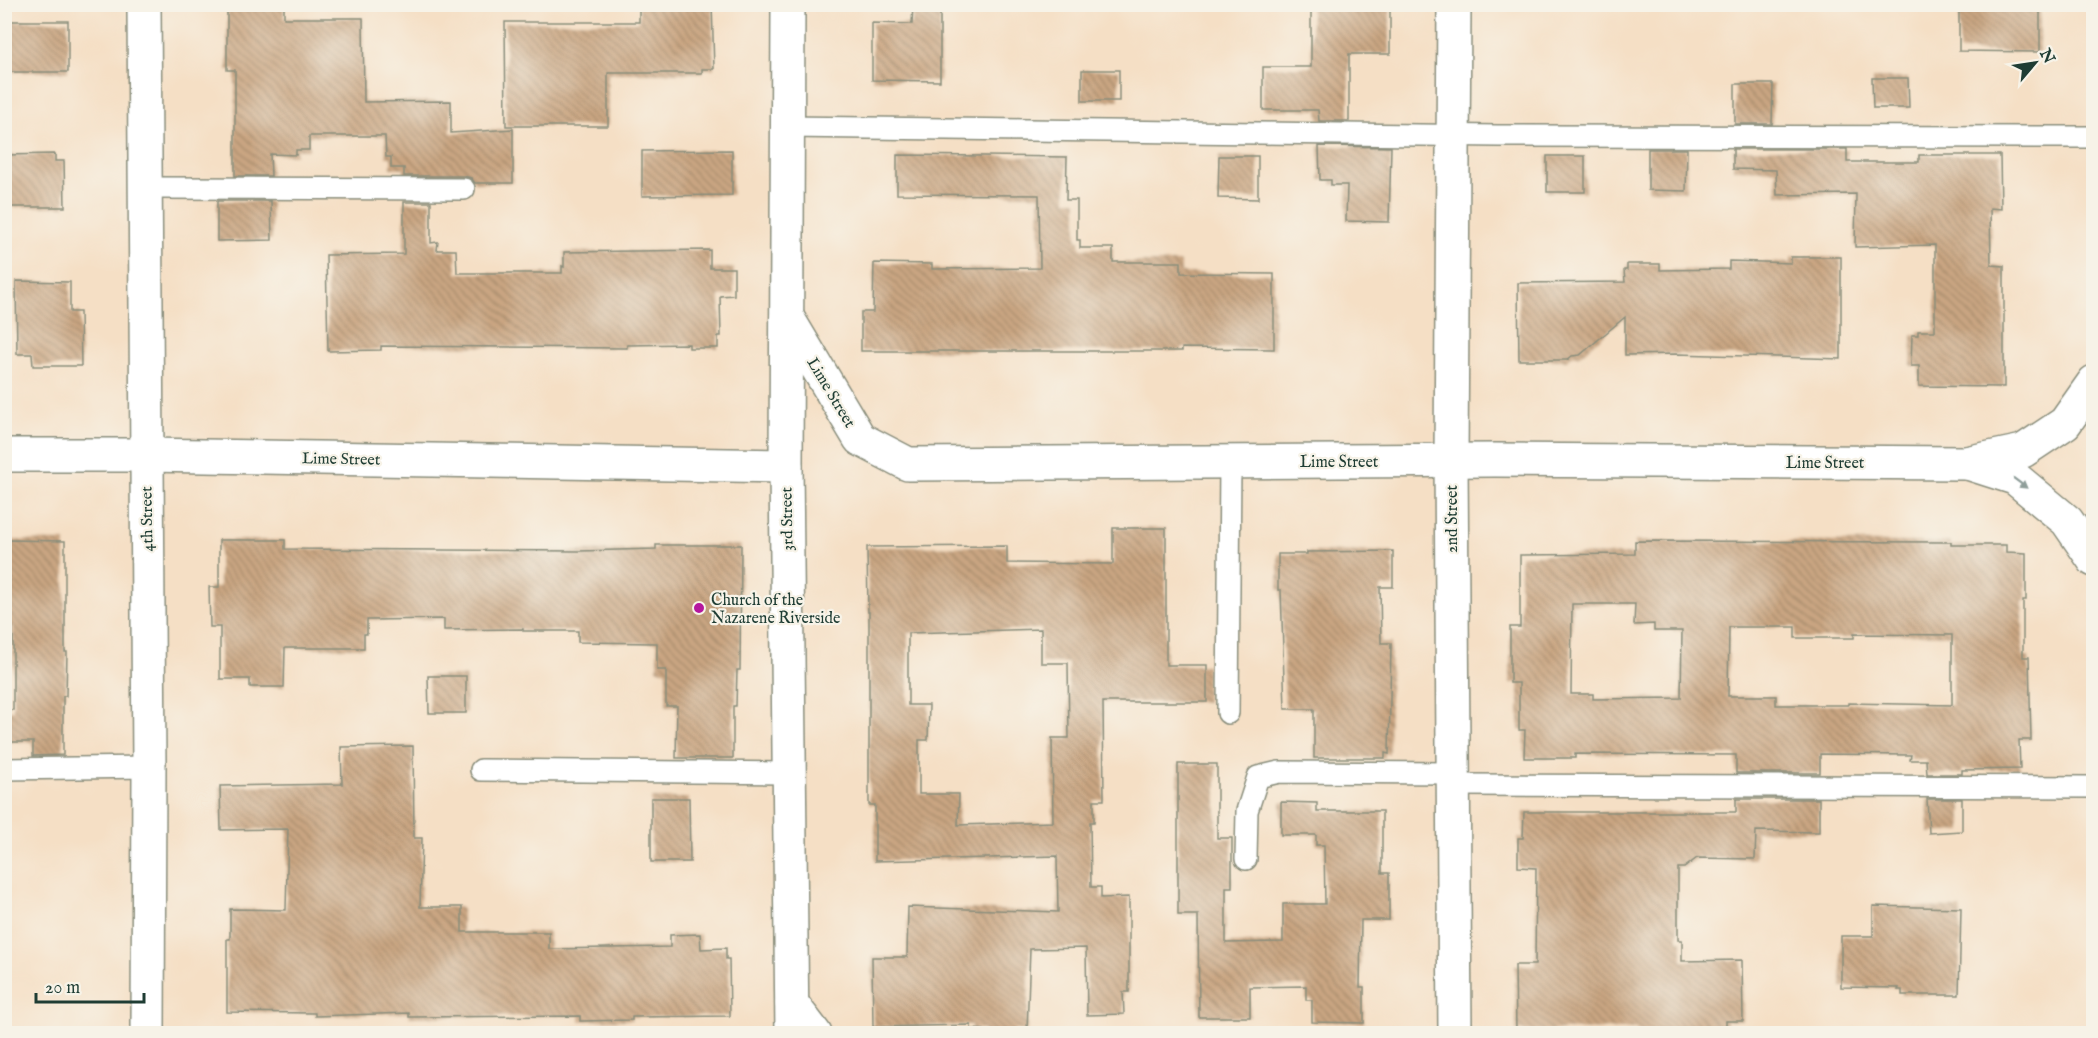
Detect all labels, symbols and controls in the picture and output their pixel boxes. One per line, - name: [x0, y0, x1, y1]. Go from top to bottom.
- north arrow: [2005, 33, 2065, 93]
- text: N: [2034, 45, 2059, 68]
- street label: Lime Street: [801, 354, 859, 432]
- street label: Lime Street: [302, 449, 381, 471]
- street label: Lime Street: [1300, 453, 1379, 473]
- street label: Lime Street: [1786, 454, 1865, 474]
- one-way arrow: [2013, 477, 2028, 489]
- street label: 2nd Street: [1443, 485, 1463, 553]
- street label: 4th Street: [137, 486, 159, 552]
- street label: 3rd Street: [777, 486, 799, 551]
- place label: Church of the Nazarene Riverside: [711, 591, 840, 629]
- marker: Church of the Nazarene Riverside: [692, 601, 706, 615]
- scale bar: [36, 966, 144, 1004]
- text: 20 m: [45, 977, 80, 1000]

